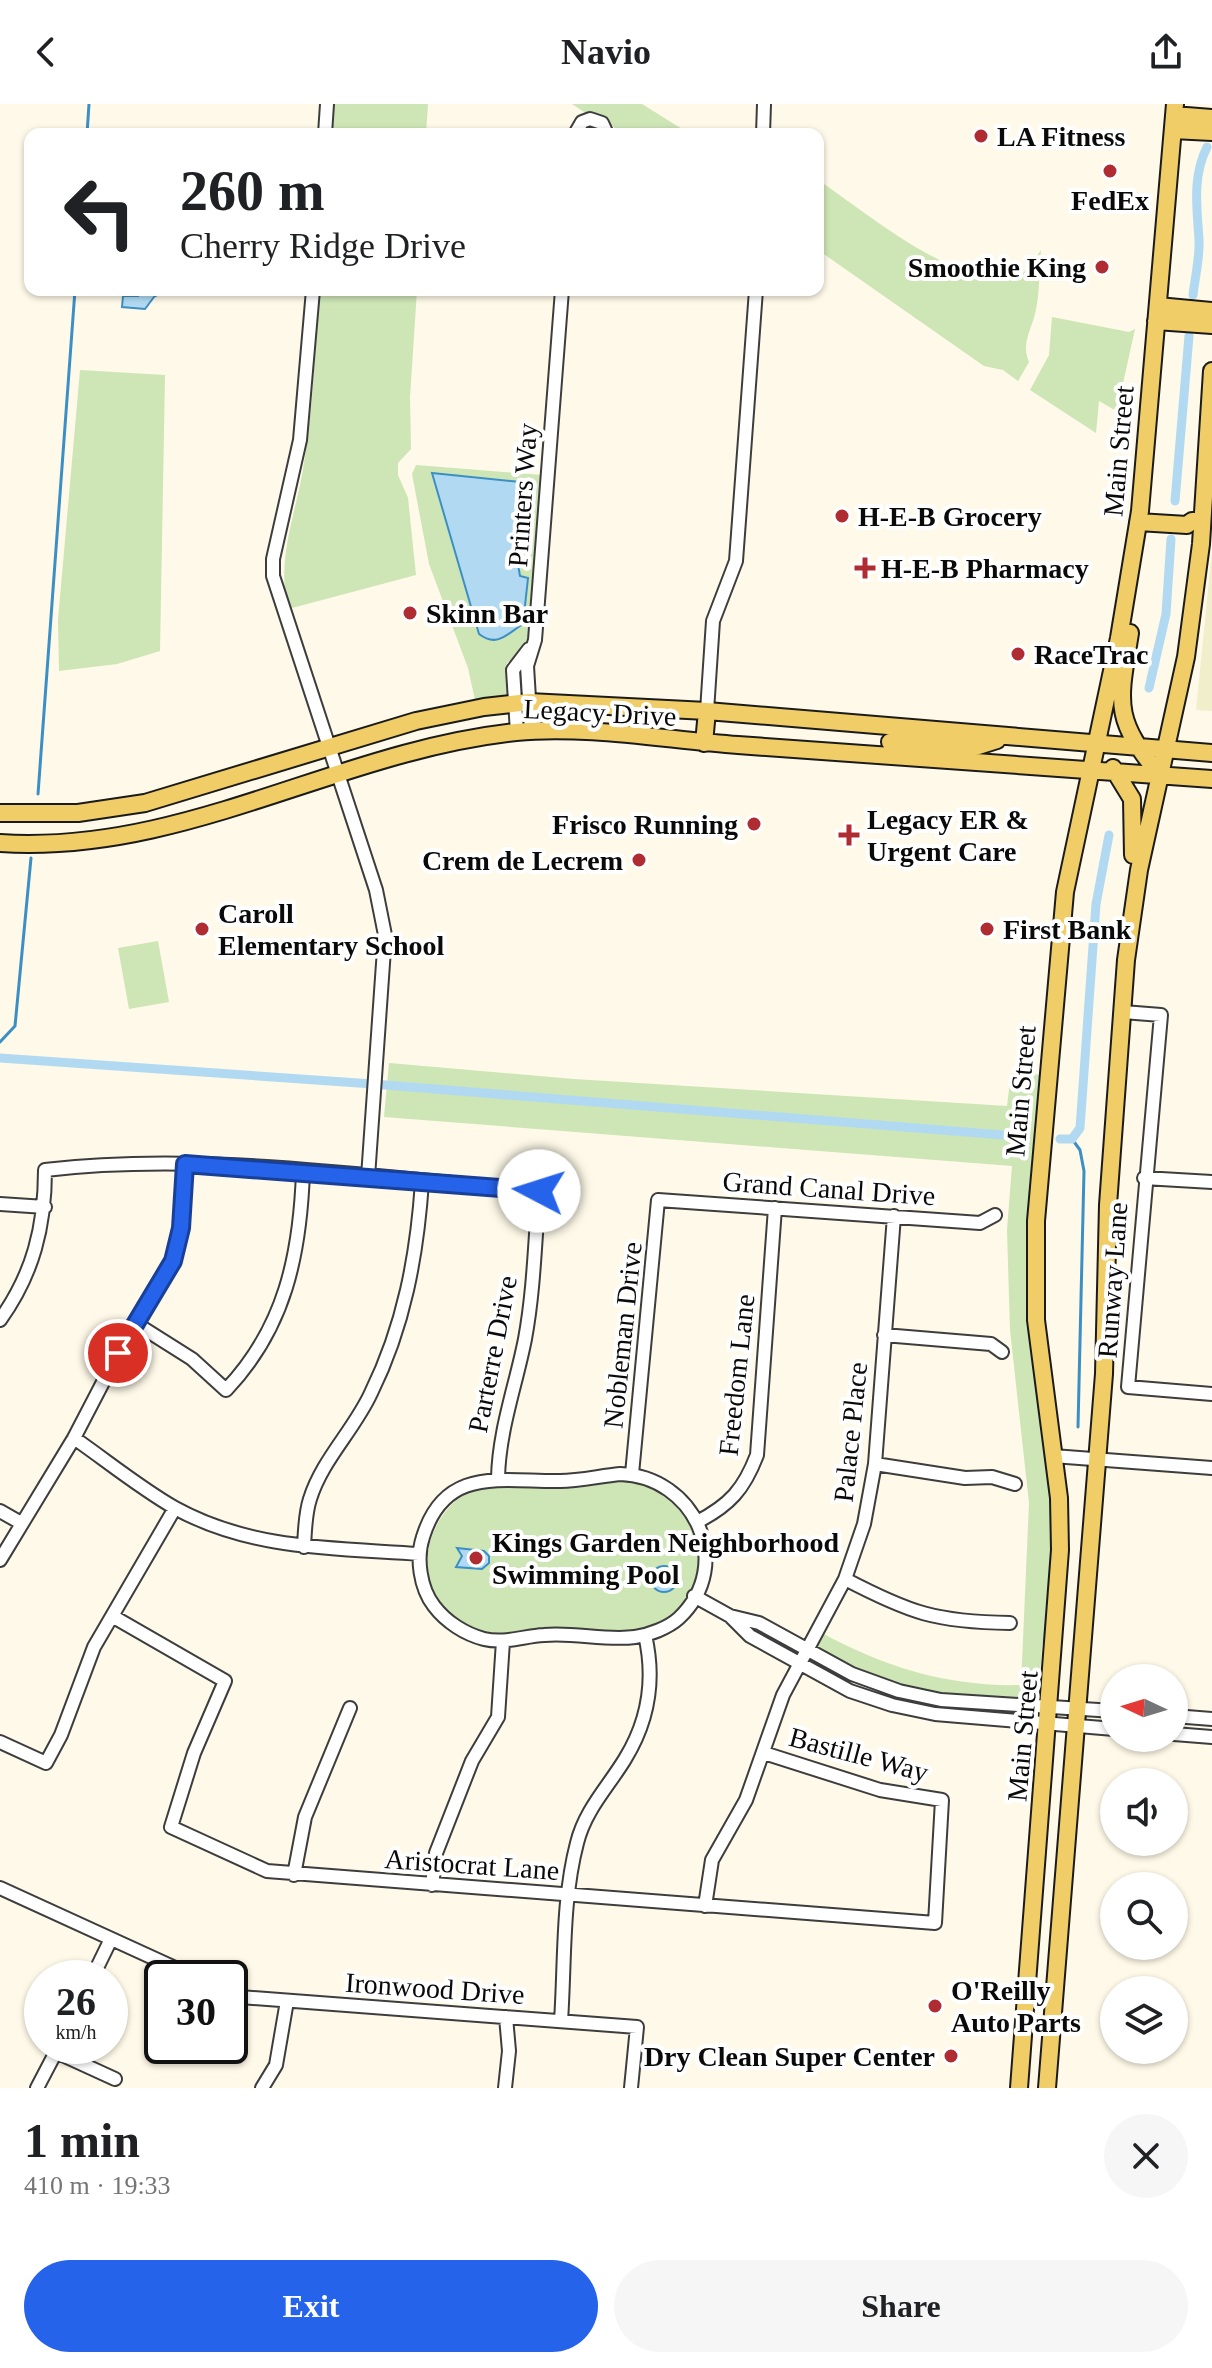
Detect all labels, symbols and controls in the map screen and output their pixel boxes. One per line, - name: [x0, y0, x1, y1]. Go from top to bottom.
- icon: back: [24, 30, 68, 74]
- icon: share: [1144, 30, 1188, 74]
- text: Navio: [561, 32, 651, 72]
- place label: LA Fitness: [997, 121, 1125, 152]
- marker: LA Fitness: [972, 127, 990, 145]
- icon: left: [48, 160, 152, 264]
- text: 260 m: [180, 160, 325, 222]
- marker: FedEx: [1101, 162, 1119, 180]
- place label: FedEx: [1071, 185, 1149, 216]
- text: Cherry Ridge Drive: [180, 226, 466, 266]
- place label: Smoothie King: [908, 252, 1086, 283]
- marker: Smoothie King: [1093, 258, 1111, 276]
- street label: Main Street: [1097, 384, 1140, 518]
- street label: Printers Way: [502, 422, 543, 568]
- place label: H-E-B Grocery: [858, 501, 1042, 532]
- marker: H-E-B Grocery: [833, 507, 851, 525]
- place label: H-E-B Pharmacy: [881, 553, 1089, 584]
- marker: H-E-B Pharmacy: [856, 559, 874, 577]
- place label: Skinn Bar: [426, 598, 548, 629]
- marker: Skinn Bar: [401, 604, 419, 622]
- place label: RaceTrac: [1034, 639, 1149, 670]
- marker: RaceTrac: [1009, 645, 1027, 663]
- street label: Legacy Drive: [523, 693, 677, 732]
- place label: Legacy ER & Urgent Care: [867, 804, 1029, 867]
- place label: Frisco Running: [552, 809, 738, 840]
- marker: Frisco Running: [745, 815, 763, 833]
- marker: Legacy ER & Urgent Care: [838, 824, 860, 846]
- place label: Crem de Lecrem: [422, 845, 623, 876]
- marker: Crem de Lecrem: [630, 851, 648, 869]
- place label: Caroll Elementary School: [218, 898, 445, 961]
- place label: First Bank: [1003, 914, 1132, 945]
- marker: Caroll Elementary School: [193, 920, 211, 938]
- marker: First Bank: [978, 920, 996, 938]
- street label: Main Street: [999, 1024, 1042, 1158]
- position arrow: [497, 1149, 581, 1233]
- street label: Grand Canal Drive: [722, 1166, 936, 1211]
- street label: Runway Lane: [1092, 1201, 1133, 1359]
- street label: Nobleman Drive: [597, 1240, 648, 1430]
- street label: Parterre Drive: [462, 1273, 523, 1435]
- street label: Freedom Lane: [713, 1293, 760, 1457]
- pin: [84, 1319, 152, 1387]
- icon: arrive: [96, 1331, 140, 1375]
- street label: Palace Place: [828, 1360, 873, 1504]
- place label: Kings Garden Neighborhood Swimming Pool: [492, 1527, 839, 1590]
- marker: Kings Garden Neighborhood Swimming Pool: [467, 1549, 485, 1567]
- north arrow: [1100, 1664, 1188, 1752]
- map controls: [1100, 1664, 1188, 2064]
- street label: Main Street: [1001, 1669, 1044, 1803]
- street label: Bastille Way: [786, 1721, 932, 1788]
- button: sound: [1100, 1768, 1188, 1856]
- street label: Aristocrat Lane: [384, 1843, 560, 1886]
- button: search: [1100, 1872, 1188, 1960]
- speed limit sign: 30: [144, 1960, 248, 2064]
- street label: Ironwood Drive: [344, 1967, 526, 2010]
- place label: O'Reilly Auto Parts: [951, 1975, 1081, 2038]
- button: layers: [1100, 1976, 1188, 2064]
- text: 26: [56, 1979, 96, 2024]
- marker: O'Reilly Auto Parts: [926, 1997, 944, 2015]
- text: km/h: [55, 2021, 97, 2043]
- place label: Dry Clean Super Center: [644, 2041, 935, 2072]
- marker: Dry Clean Super Center: [942, 2047, 960, 2065]
- text: 1 min: [24, 2114, 140, 2167]
- button: close: [1104, 2114, 1188, 2198]
- text: 410 m · 19:33: [24, 2171, 171, 2200]
- button: Exit: [24, 2260, 598, 2352]
- button: Share: [614, 2260, 1188, 2352]

